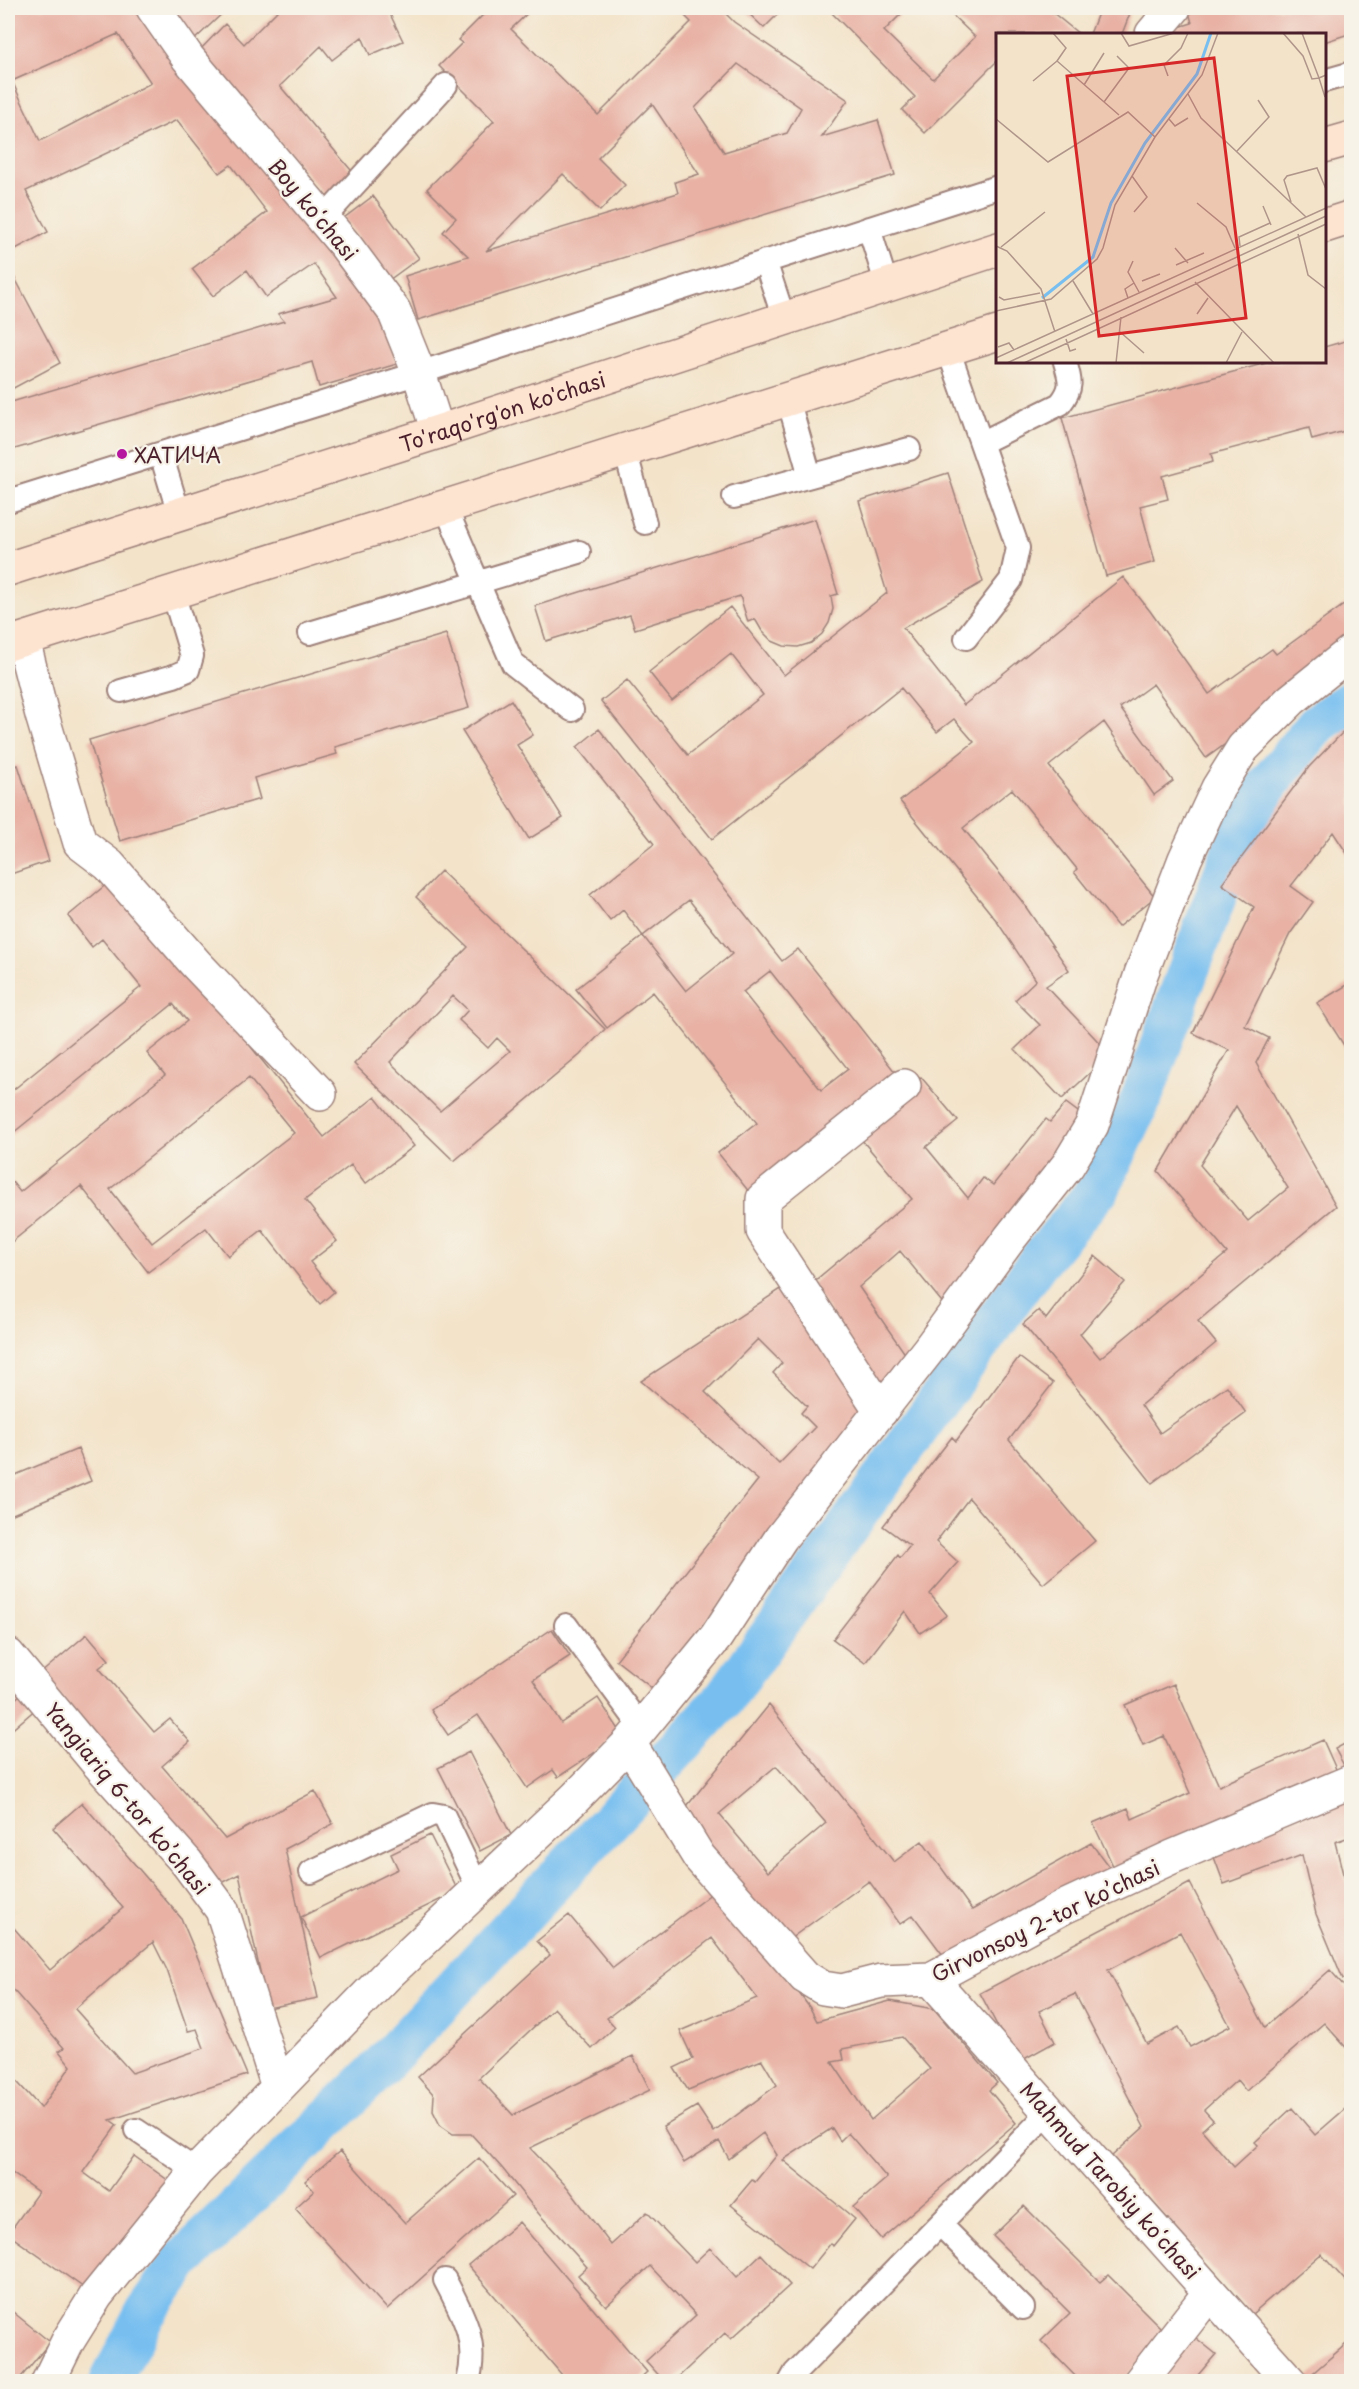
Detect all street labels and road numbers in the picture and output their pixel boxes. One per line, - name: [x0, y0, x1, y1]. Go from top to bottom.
- street label: Boy koʻchasi: [262, 151, 366, 267]
- street label: To'raqo'rg'on ko'chasi: [395, 362, 609, 459]
- street label: Yangiаriq 6-tor koʼchasi: [38, 1695, 218, 1901]
- street label: Girvonsoy 2-tor koʼchasi: [925, 1851, 1165, 1989]
- street label: Mahmud Tarobiy koʻchasi: [1013, 2074, 1209, 2286]

